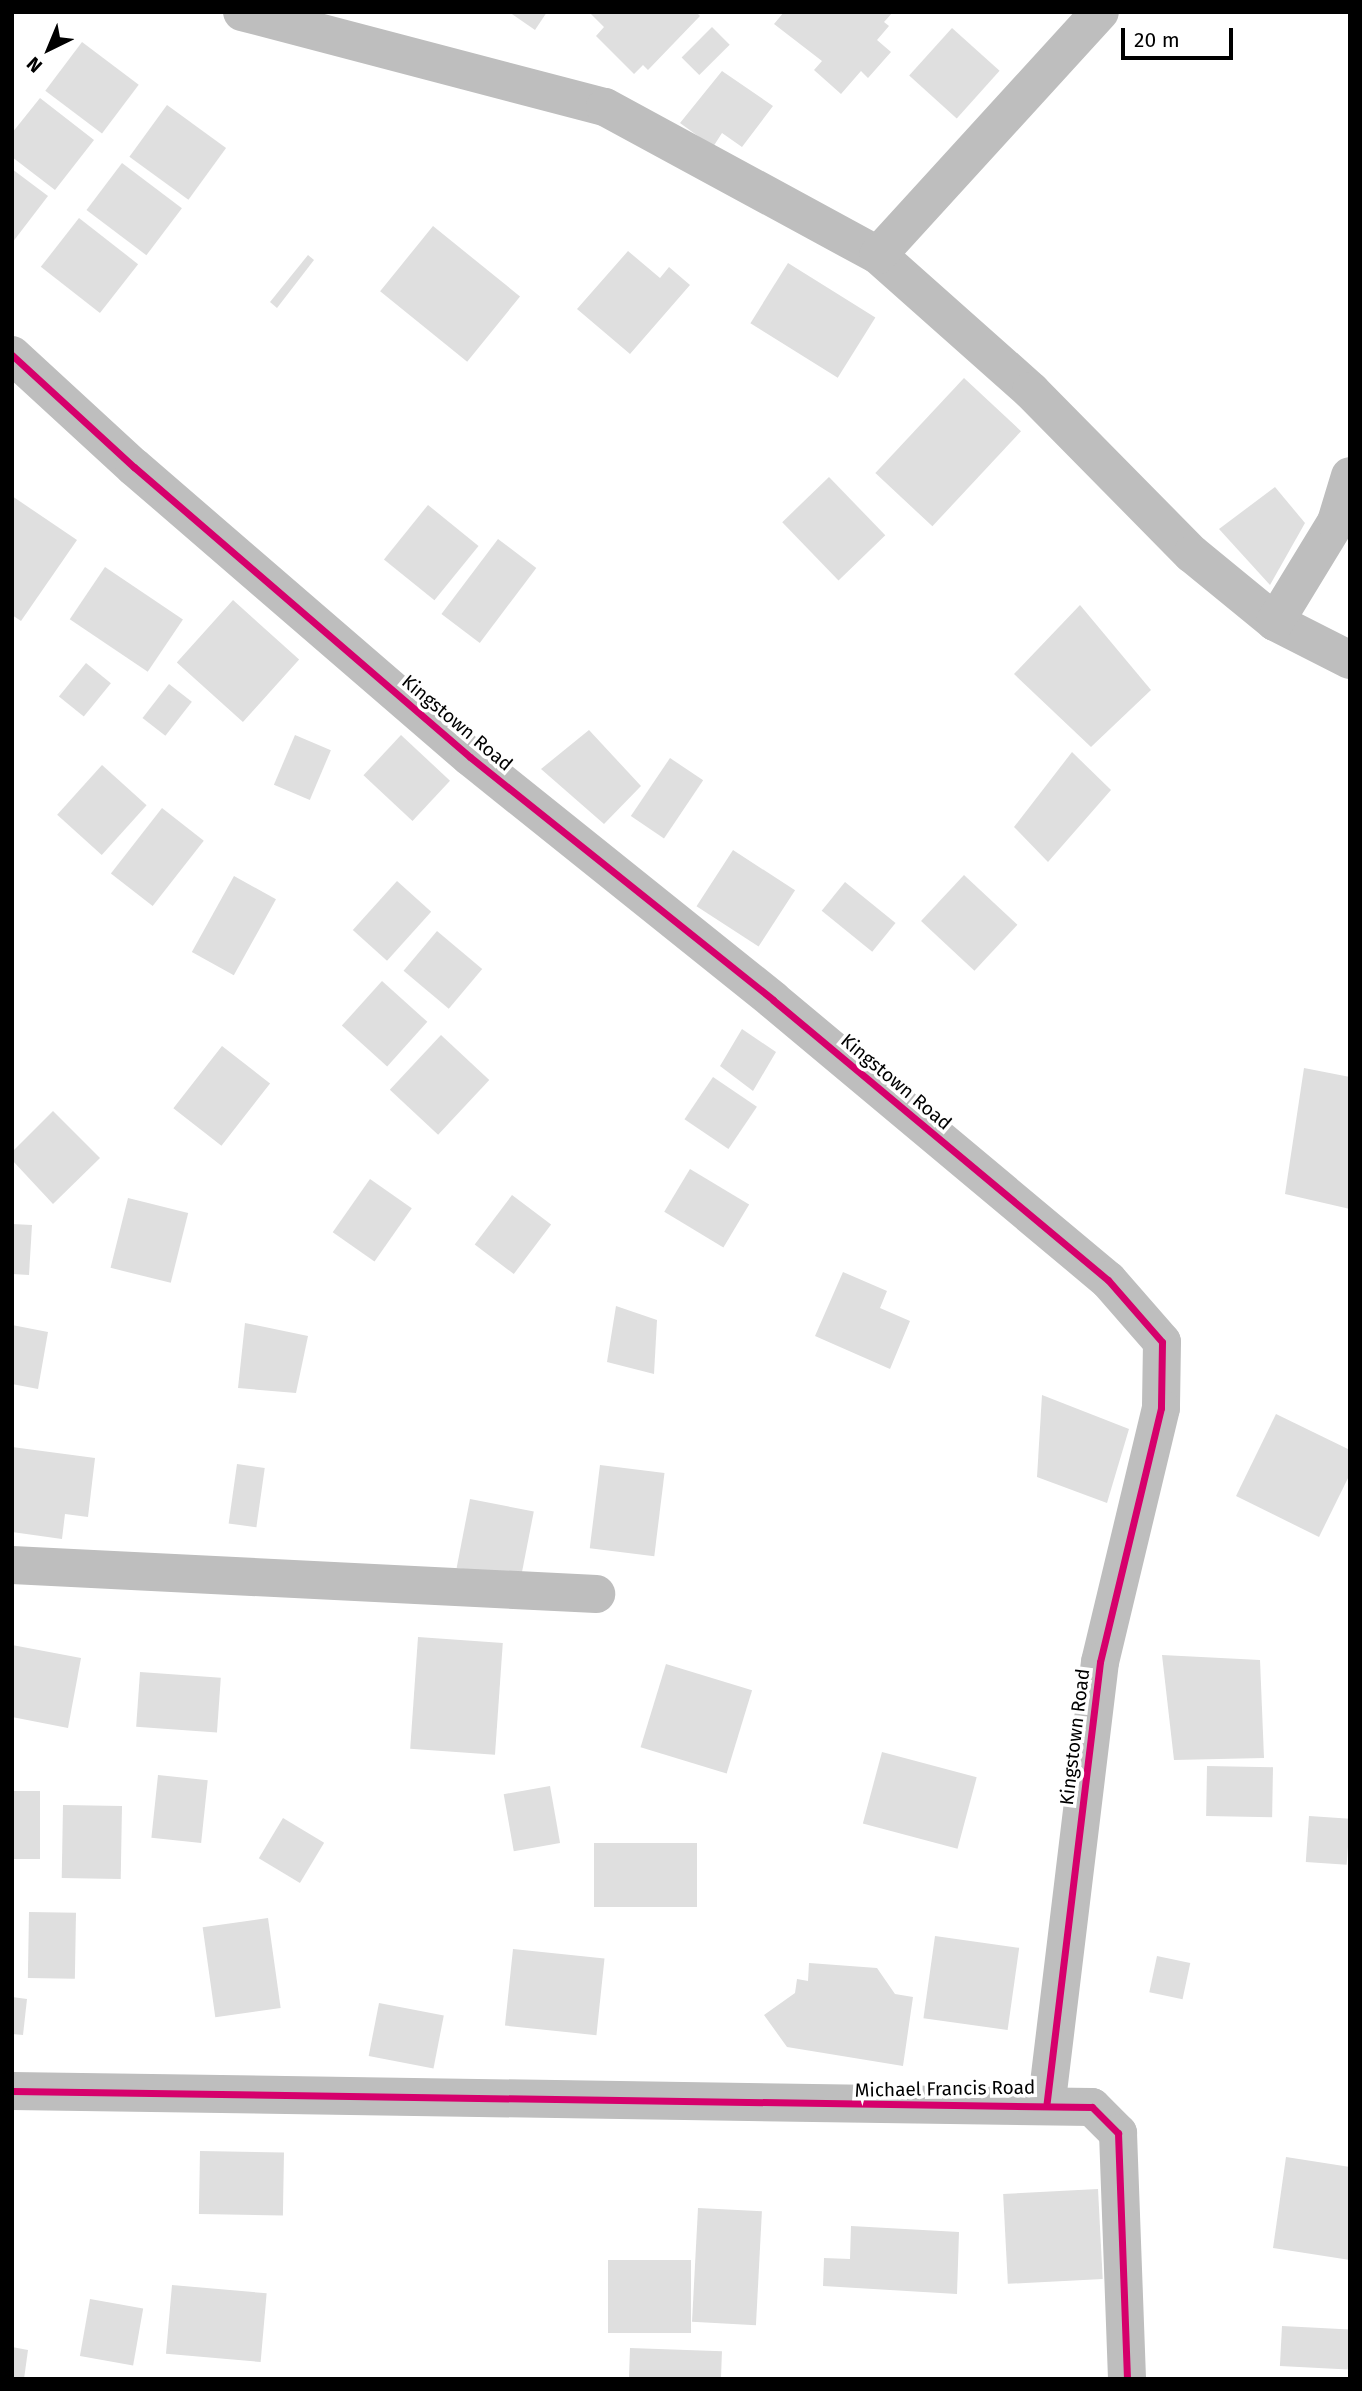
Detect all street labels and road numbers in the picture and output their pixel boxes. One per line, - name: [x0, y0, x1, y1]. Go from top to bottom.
- street label: Kingstown Road: [397, 670, 517, 776]
- street label: Kingstown Road: [836, 1029, 956, 1135]
- street label: Kingstown Road: [1055, 1667, 1095, 1807]
- street label: Michael Francis Road: [855, 2076, 1035, 2102]

